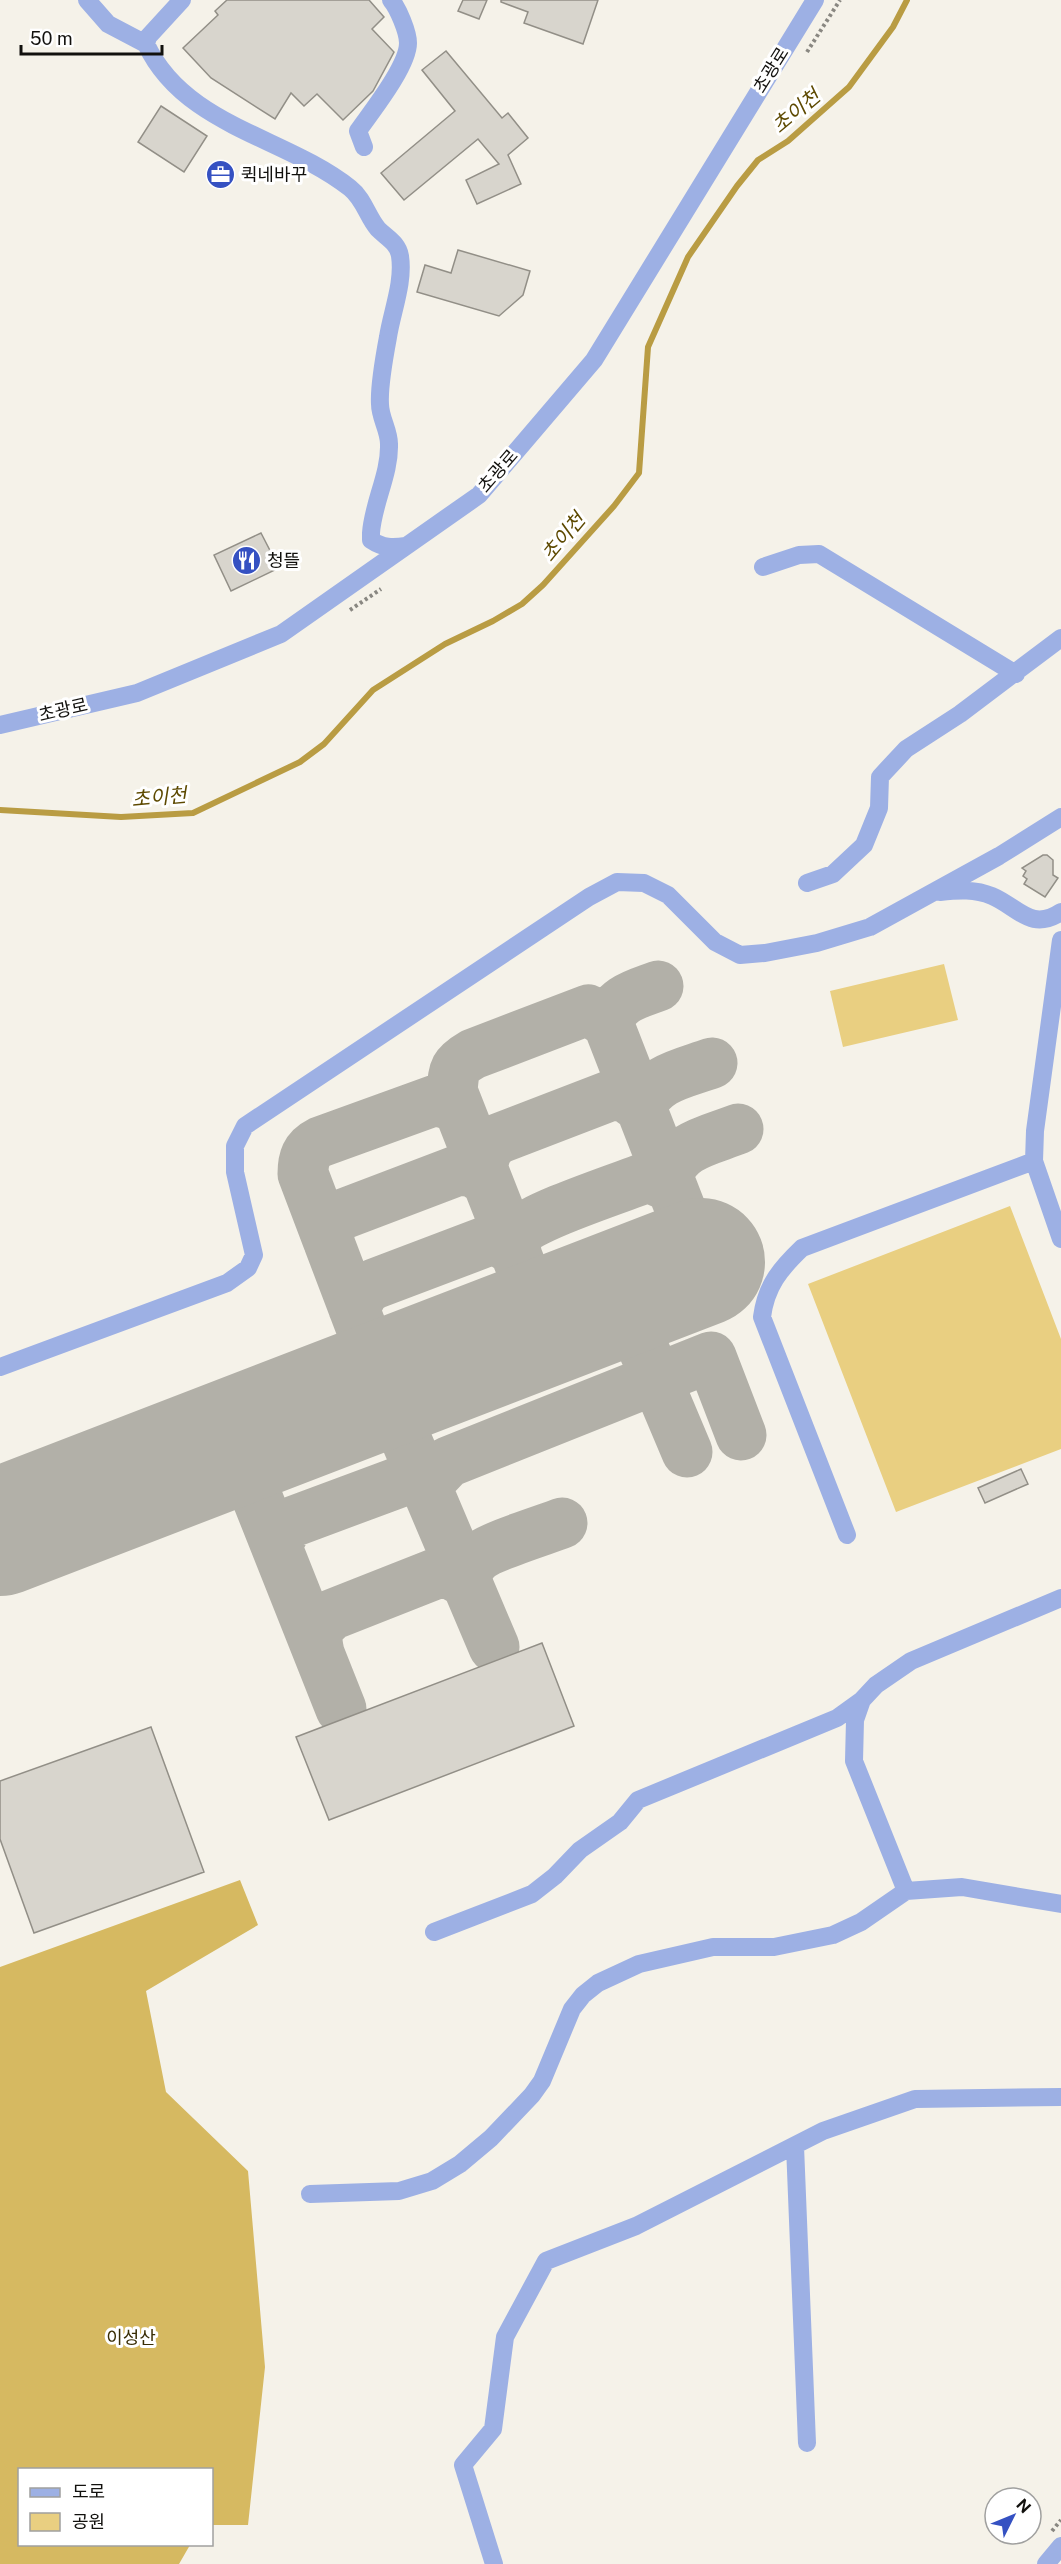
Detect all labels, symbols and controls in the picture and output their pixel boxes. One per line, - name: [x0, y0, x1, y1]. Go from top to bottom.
- scale bar: [21, 18, 162, 56]
- text: 50 m: [30, 28, 73, 49]
- street label: 초광로: [749, 43, 793, 96]
- water label: 초이천: [767, 82, 827, 138]
- office icon: 퀵네바꾸: [204, 159, 236, 191]
- place label: 퀵네바꾸: [241, 164, 307, 185]
- street label: 초광로: [473, 445, 522, 496]
- water label: 초이천: [536, 506, 592, 566]
- restaurant icon: 청뜰: [230, 545, 262, 577]
- place label: 청뜰: [267, 550, 300, 571]
- street label: 초광로: [36, 694, 89, 725]
- water label: 초이천: [130, 782, 190, 811]
- park label: 이성산: [106, 2327, 156, 2348]
- legend: [18, 2468, 213, 2546]
- text: 도로: [72, 2481, 105, 2502]
- north arrow: [983, 2486, 1043, 2546]
- text: N: [1012, 2495, 1035, 2517]
- text: 공원: [72, 2511, 105, 2532]

